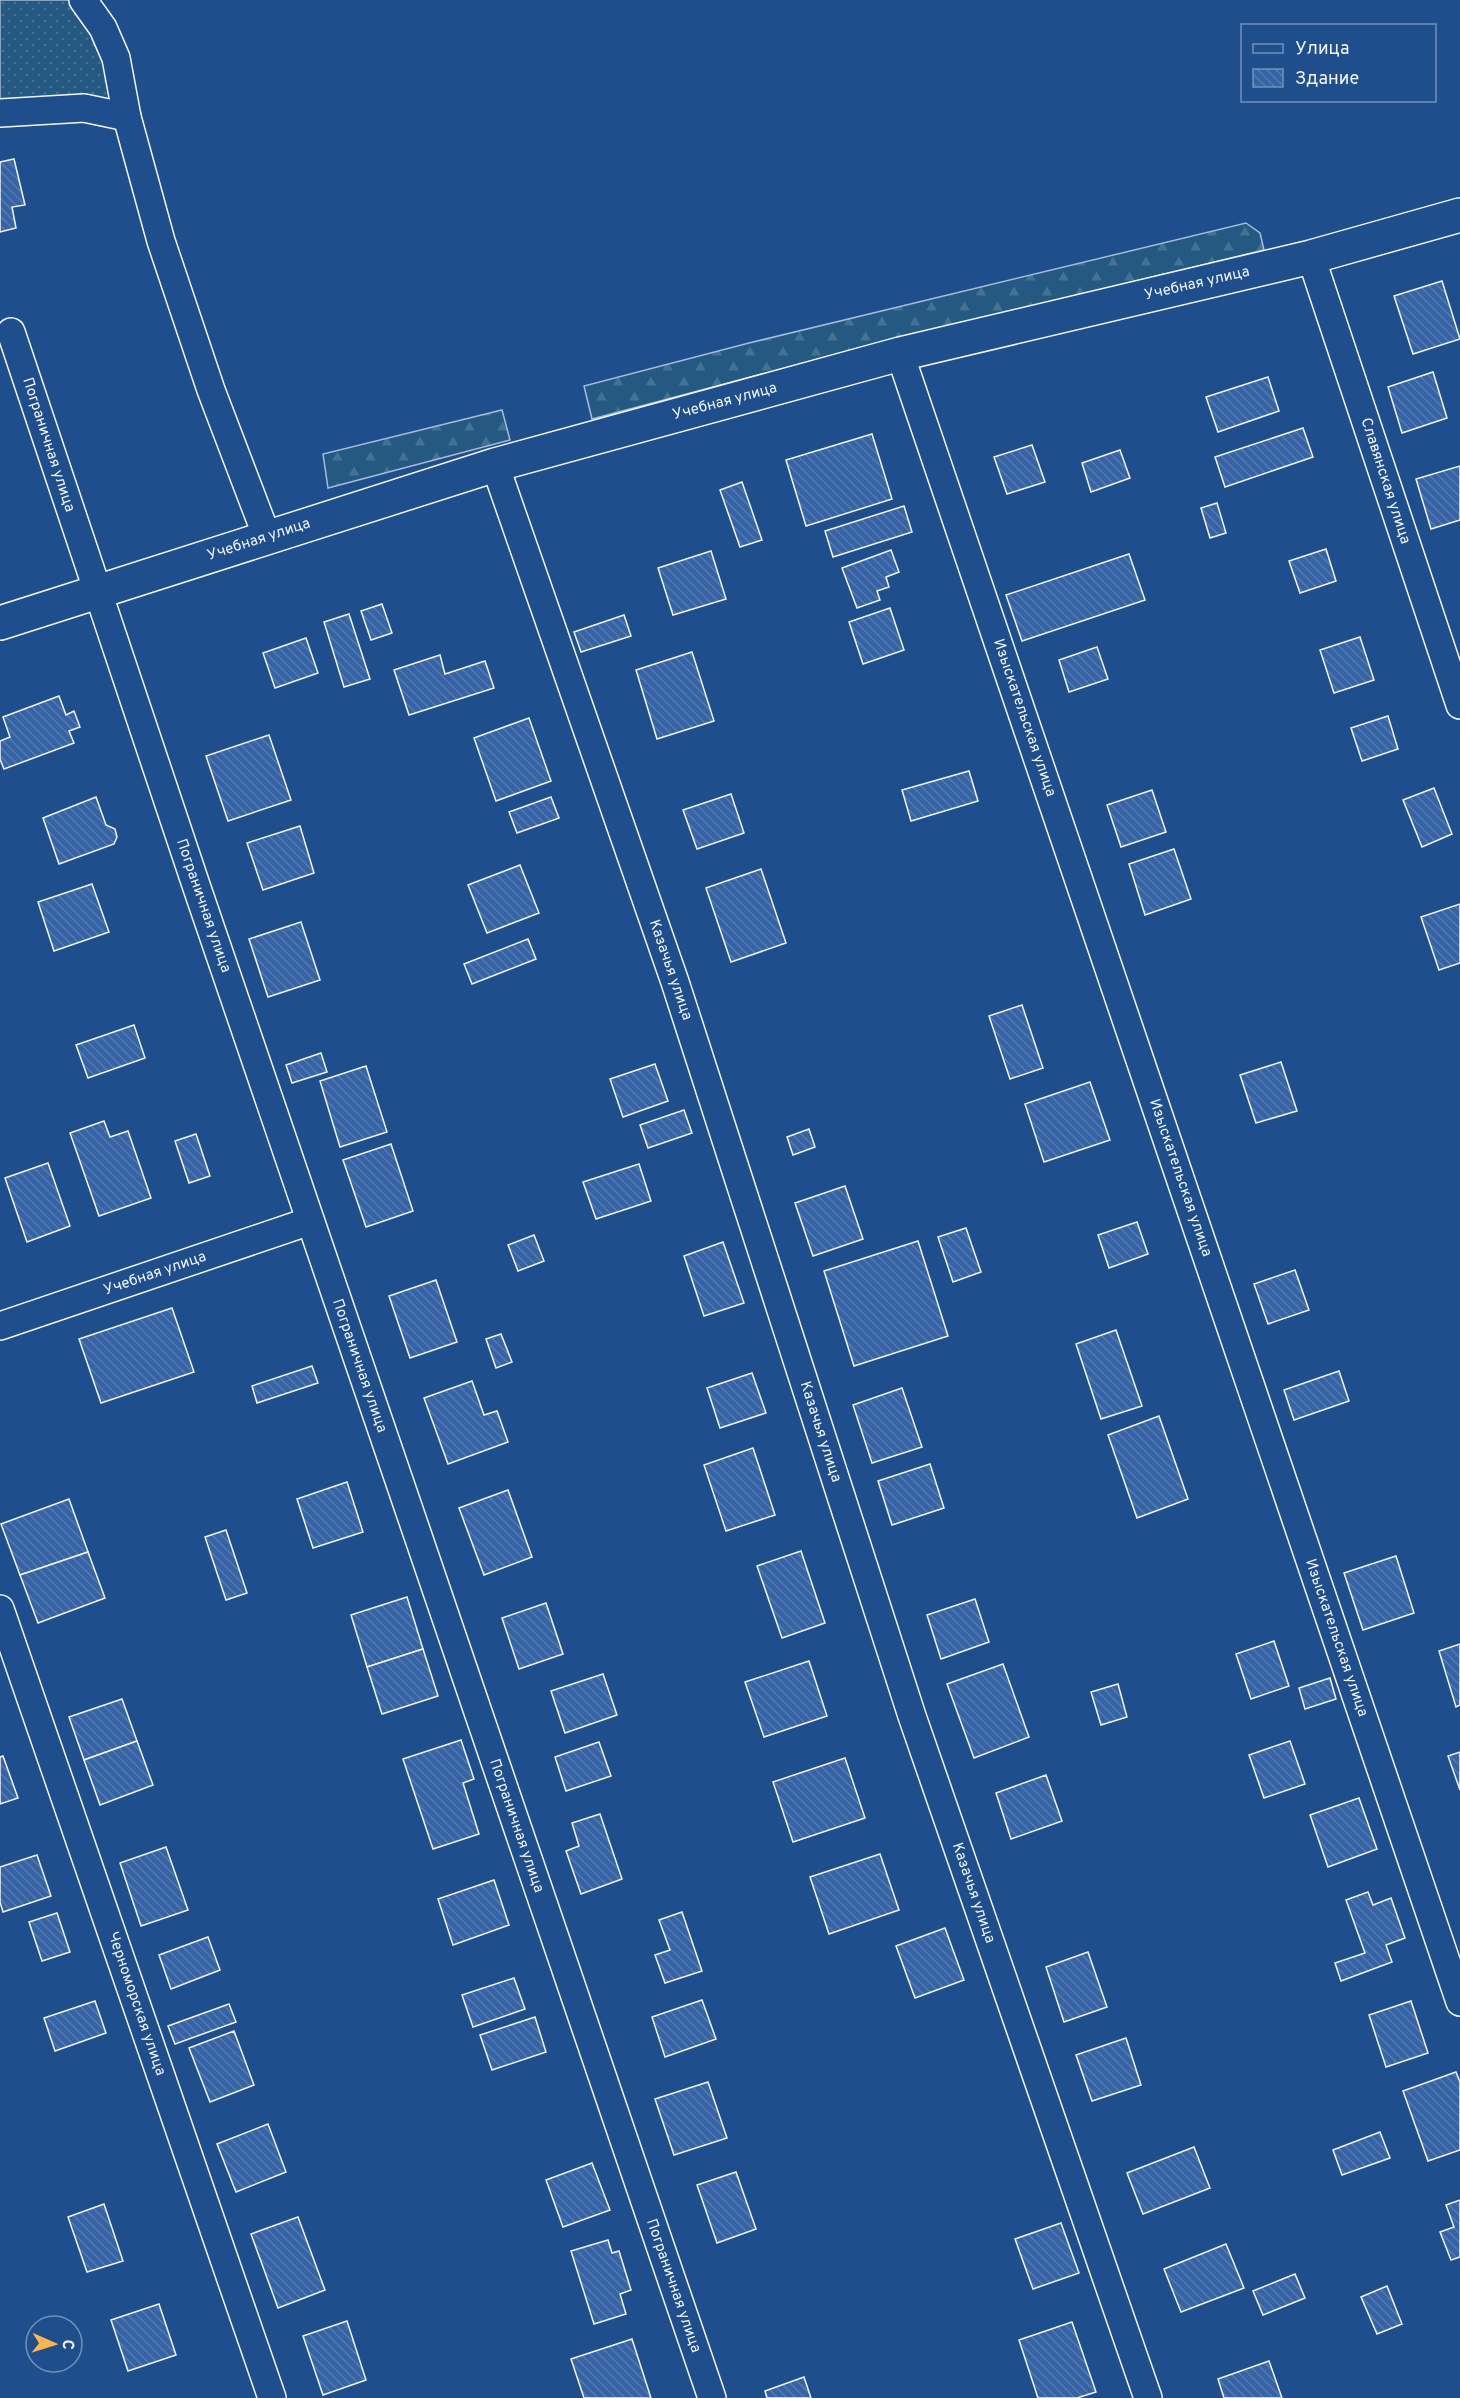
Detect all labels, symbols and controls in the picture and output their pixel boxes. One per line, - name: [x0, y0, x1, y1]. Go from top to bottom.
- legend: [1241, 24, 1436, 102]
- text: Улица: [1295, 38, 1349, 61]
- text: Здание: [1295, 68, 1359, 91]
- street label: Учебная улица: [1143, 263, 1251, 305]
- street label: Пограничная улица: [17, 375, 79, 515]
- street label: Учебная улица: [671, 379, 779, 425]
- street label: Славянская улица: [1356, 415, 1414, 547]
- street label: Учебная улица: [205, 514, 313, 566]
- street label: Изыскательская улица: [988, 637, 1060, 799]
- street label: Пограничная улица: [171, 837, 235, 975]
- street label: Казачья улица: [644, 917, 696, 1023]
- street label: Изыскательская улица: [1144, 1097, 1216, 1259]
- street label: Учебная улица: [101, 1248, 209, 1300]
- street label: Пограничная улица: [327, 1297, 391, 1435]
- street label: Казачья улица: [795, 1379, 845, 1485]
- street label: Изыскательская улица: [1300, 1557, 1372, 1719]
- street label: Пограничная улица: [484, 1757, 548, 1895]
- street label: Казачья улица: [947, 1840, 999, 1946]
- street label: Черноморская улица: [102, 1930, 170, 2078]
- street label: Пограничная улица: [641, 2217, 705, 2355]
- north arrow: [24, 2314, 84, 2374]
- text: С: [57, 2339, 77, 2350]

